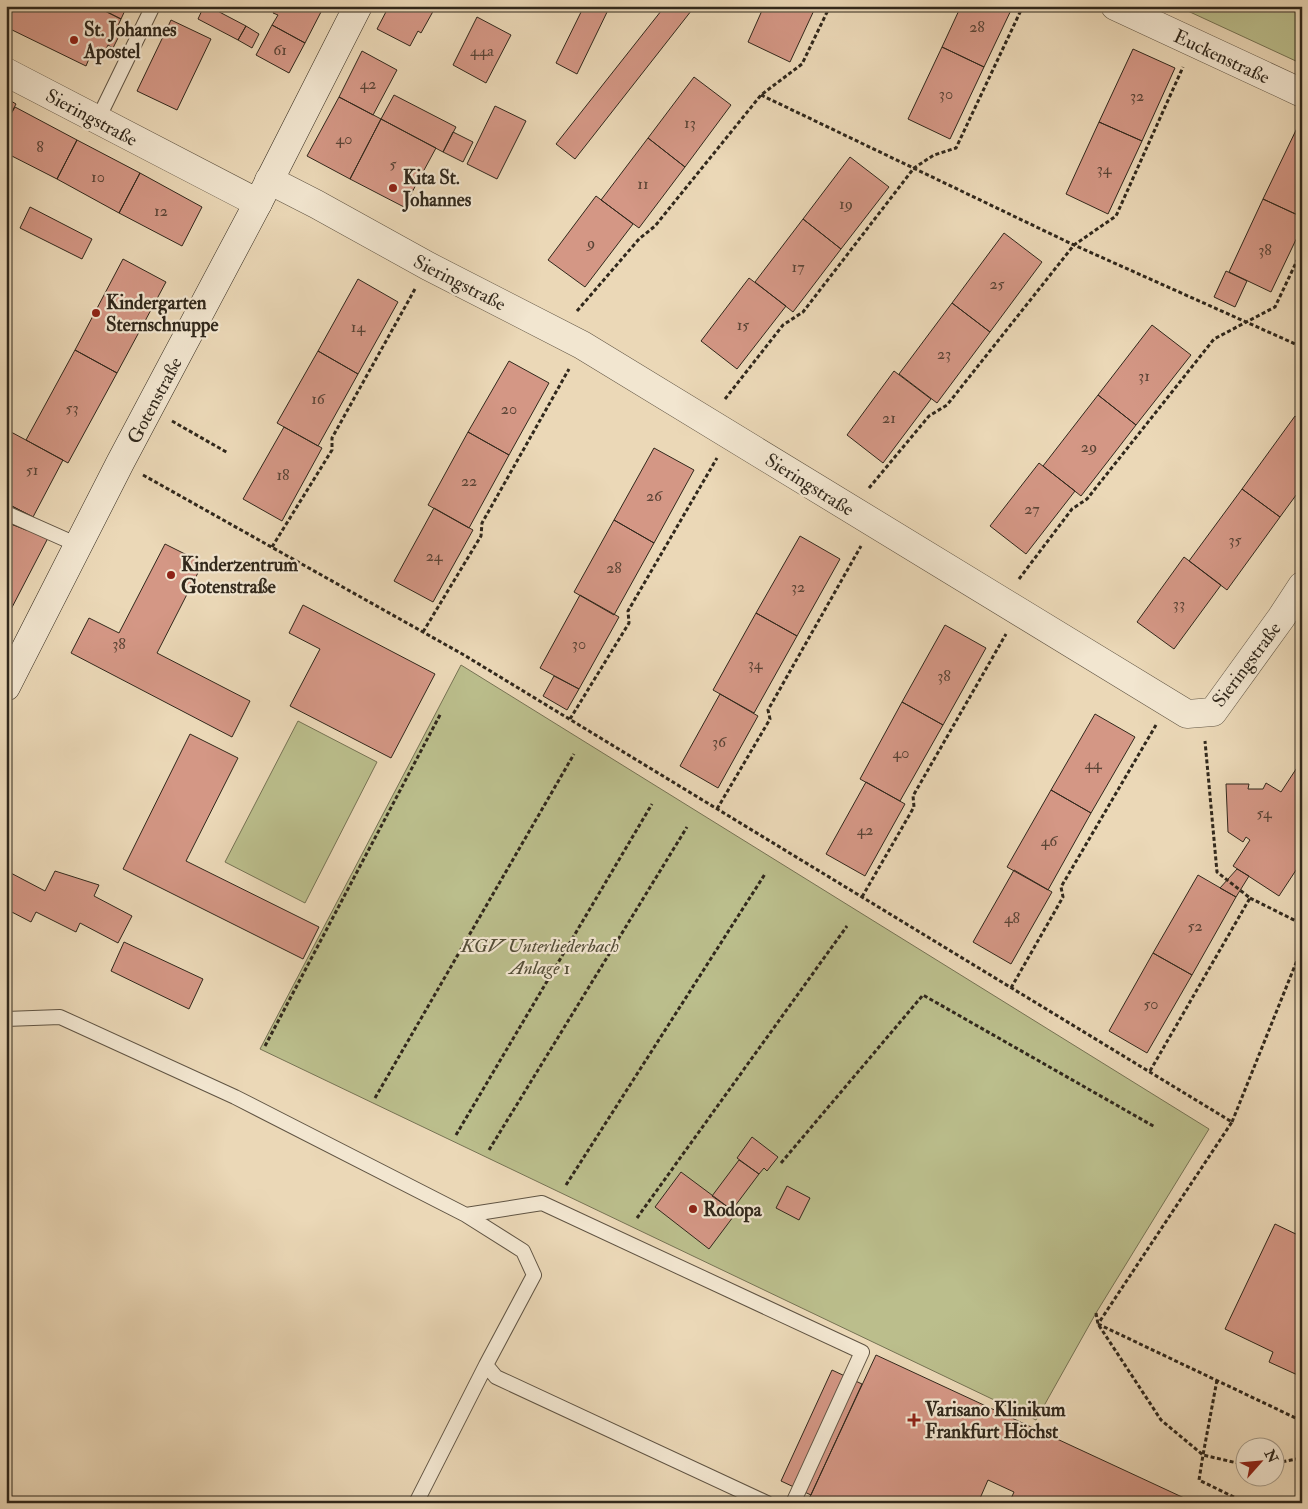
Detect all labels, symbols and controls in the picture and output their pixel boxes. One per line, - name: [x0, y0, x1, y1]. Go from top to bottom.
- house number: 28: [969, 17, 985, 37]
- place label: St. Johannes Apostel: [83, 18, 177, 65]
- street label: Euckenstraße: [1170, 24, 1274, 90]
- marker: St. Johannes Apostel: [68, 34, 80, 46]
- house number: 61: [273, 40, 287, 60]
- house number: 44a: [470, 41, 494, 61]
- house number: 42: [360, 74, 376, 94]
- street label: Sieringstraße: [42, 84, 142, 152]
- house number: 30: [939, 84, 953, 104]
- house number: 32: [1130, 86, 1144, 106]
- house number: 13: [684, 113, 696, 133]
- house number: 40: [336, 129, 352, 149]
- house number: 8: [36, 137, 44, 157]
- house number: 5: [389, 154, 397, 174]
- house number: 34: [1097, 159, 1113, 179]
- place label: Kita St. Johannes: [402, 166, 472, 212]
- house number: 10: [91, 167, 105, 187]
- house number: 11: [637, 174, 649, 194]
- marker: Kita St. Johannes: [387, 182, 399, 194]
- house number: 19: [839, 194, 853, 214]
- house number: 12: [154, 201, 168, 221]
- house number: 9: [586, 233, 595, 253]
- house number: 38: [1258, 240, 1272, 260]
- street label: Sieringstraße: [409, 249, 510, 316]
- house number: 17: [791, 257, 805, 277]
- house number: 25: [989, 274, 1005, 294]
- place label: Kindergarten Sternschnuppe: [106, 291, 218, 338]
- marker: Kindergarten Sternschnuppe: [90, 307, 102, 319]
- house number: 15: [737, 315, 749, 335]
- house number: 14: [351, 317, 367, 337]
- house number: 23: [937, 344, 951, 364]
- street label: Gotenstraße: [122, 353, 188, 448]
- house number: 31: [1138, 366, 1150, 386]
- house number: 16: [311, 389, 326, 409]
- house number: 53: [65, 398, 79, 418]
- house number: 20: [501, 399, 517, 419]
- house number: 21: [882, 408, 896, 428]
- house number: 29: [1081, 437, 1097, 457]
- street label: Sieringstraße: [761, 448, 858, 522]
- house number: 51: [26, 460, 38, 480]
- house number: 18: [276, 465, 290, 485]
- house number: 22: [461, 471, 477, 491]
- house number: 26: [646, 486, 663, 506]
- house number: 27: [1024, 499, 1040, 519]
- house number: 35: [1228, 530, 1242, 550]
- house number: 24: [426, 546, 444, 566]
- place label: Kinderzentrum Gotenstraße: [181, 553, 298, 599]
- house number: 28: [606, 558, 622, 578]
- marker: Kinderzentrum Gotenstraße: [165, 569, 177, 581]
- house number: 32: [791, 577, 805, 597]
- house number: 33: [1173, 594, 1185, 614]
- street label: Sieringstraße: [1207, 617, 1287, 712]
- house number: 38: [112, 634, 126, 654]
- house number: 30: [572, 634, 586, 654]
- house number: 34: [748, 654, 764, 674]
- house number: 38: [937, 666, 951, 686]
- house number: 36: [712, 732, 727, 752]
- house number: 40: [893, 743, 909, 763]
- house number: 44: [1084, 754, 1103, 774]
- house number: 54: [1256, 803, 1273, 823]
- house number: 42: [857, 820, 873, 840]
- house number: 46: [1041, 831, 1058, 851]
- house number: 48: [1004, 908, 1021, 928]
- house number: 52: [1187, 916, 1203, 936]
- park label: KGV Unterliederbach Anlage 1: [460, 934, 619, 980]
- house number: 50: [1143, 994, 1159, 1014]
- place label: Rodopa: [703, 1198, 763, 1223]
- marker: Rodopa: [687, 1203, 699, 1215]
- place label: Varisano Klinikum Frankfurt Höchst: [924, 1398, 1066, 1444]
- marker: Varisano Klinikum Frankfurt Höchst: [907, 1413, 921, 1427]
- north arrow: [1236, 1436, 1286, 1486]
- text: N: [1260, 1446, 1282, 1466]

